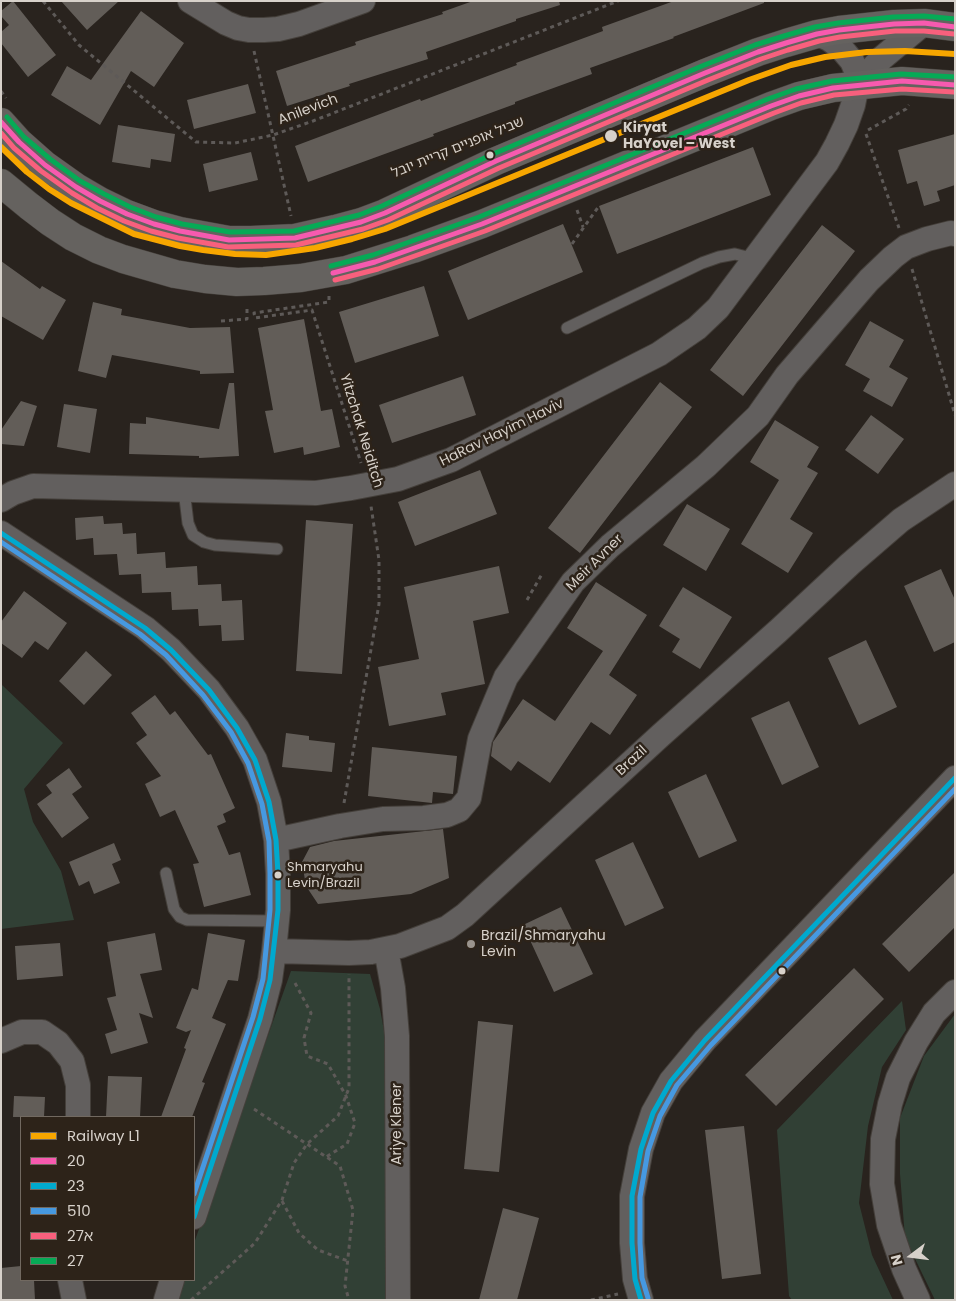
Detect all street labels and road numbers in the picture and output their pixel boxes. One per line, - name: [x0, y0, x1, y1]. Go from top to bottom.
- street label: Anilevich: [276, 91, 340, 129]
- street label: שביל אופניים קריית יובל: [389, 114, 527, 182]
- street label: Yitzchak Neiditch: [336, 372, 386, 490]
- street label: HaRav Hayim Haviv: [437, 396, 567, 470]
- street label: Meir Avner: [563, 531, 627, 595]
- street label: Brazil: [613, 742, 651, 780]
- street label: Ariye Klener: [389, 1083, 405, 1165]

